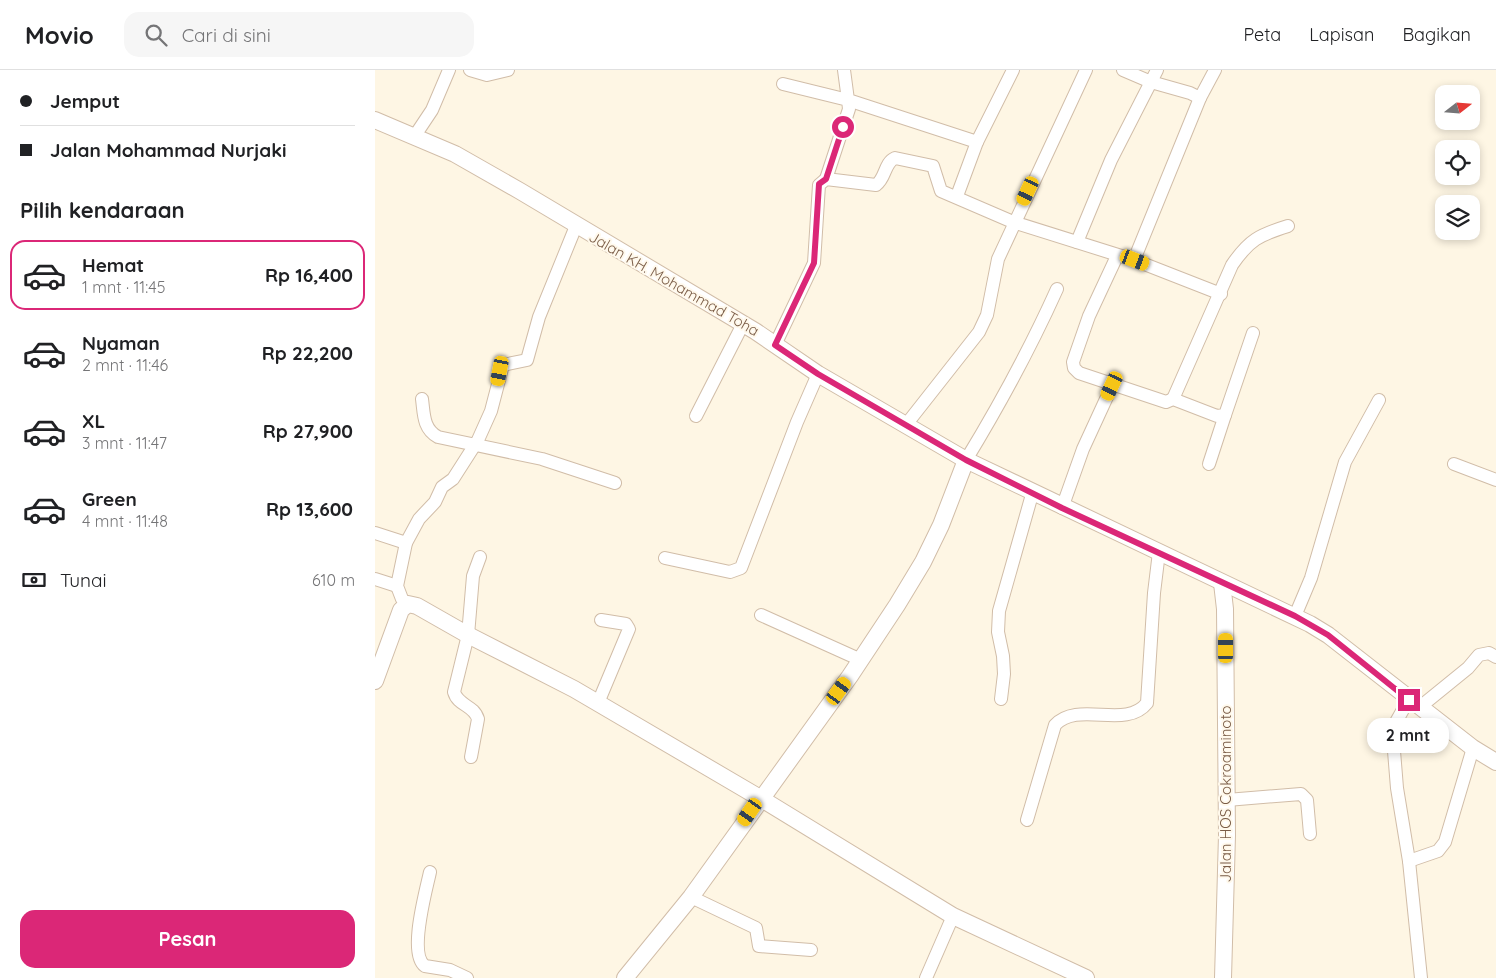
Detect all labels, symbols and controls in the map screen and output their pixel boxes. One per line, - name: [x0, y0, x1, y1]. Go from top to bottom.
- search box: [124, 12, 474, 57]
- text: Movio: [25, 20, 94, 50]
- icon: search: [142, 21, 170, 49]
- text: Cari di sini: [182, 23, 271, 47]
- text: Peta: [1244, 23, 1281, 46]
- text: Lapisan: [1309, 23, 1374, 46]
- text: Bagikan: [1402, 23, 1471, 46]
- north arrow: [1435, 85, 1480, 130]
- map controls: [1435, 85, 1480, 240]
- text: Jemput: [50, 89, 120, 113]
- route start: [832, 116, 854, 138]
- text: Jalan Mohammad Nurjaki: [50, 138, 286, 162]
- button: locate: [1435, 140, 1480, 185]
- car: [1014, 174, 1041, 208]
- button: layers: [1435, 195, 1480, 240]
- text: Pilih kendaraan: [20, 196, 185, 224]
- street label: Jalan KH. Mohammad Toha: [586, 227, 763, 340]
- car: [1118, 248, 1151, 272]
- icon: car: [22, 253, 67, 298]
- text: Hemat: [82, 253, 144, 277]
- text: Rp 16,400: [265, 263, 353, 287]
- text: 1 mnt · 11:45: [82, 277, 166, 297]
- icon: car: [22, 331, 67, 376]
- text: Nyaman: [82, 331, 160, 355]
- text: Rp 22,200: [262, 341, 353, 365]
- text: 2 mnt · 11:46: [82, 355, 168, 375]
- car: [489, 355, 510, 387]
- car: [1098, 369, 1125, 403]
- icon: car: [22, 409, 67, 454]
- text: XL: [82, 409, 105, 433]
- text: Rp 27,900: [263, 419, 353, 443]
- text: 3 mnt · 11:47: [82, 433, 167, 453]
- icon: car: [22, 487, 67, 532]
- text: Green: [82, 487, 137, 511]
- text: Rp 13,600: [266, 497, 353, 521]
- text: 4 mnt · 11:48: [82, 511, 168, 531]
- icon: cash: [20, 566, 48, 594]
- text: Tunai: [60, 568, 107, 592]
- text: 610 m: [312, 570, 355, 590]
- car: [1218, 633, 1233, 663]
- car: [824, 674, 853, 708]
- route end: [1398, 689, 1420, 711]
- street label: Jalan HOS Cokroaminoto: [1216, 706, 1235, 882]
- callout: 2 mnt: [1368, 718, 1450, 752]
- text: 2 mnt: [1386, 725, 1430, 745]
- car: [735, 795, 764, 829]
- button: Pesan: [20, 910, 355, 968]

